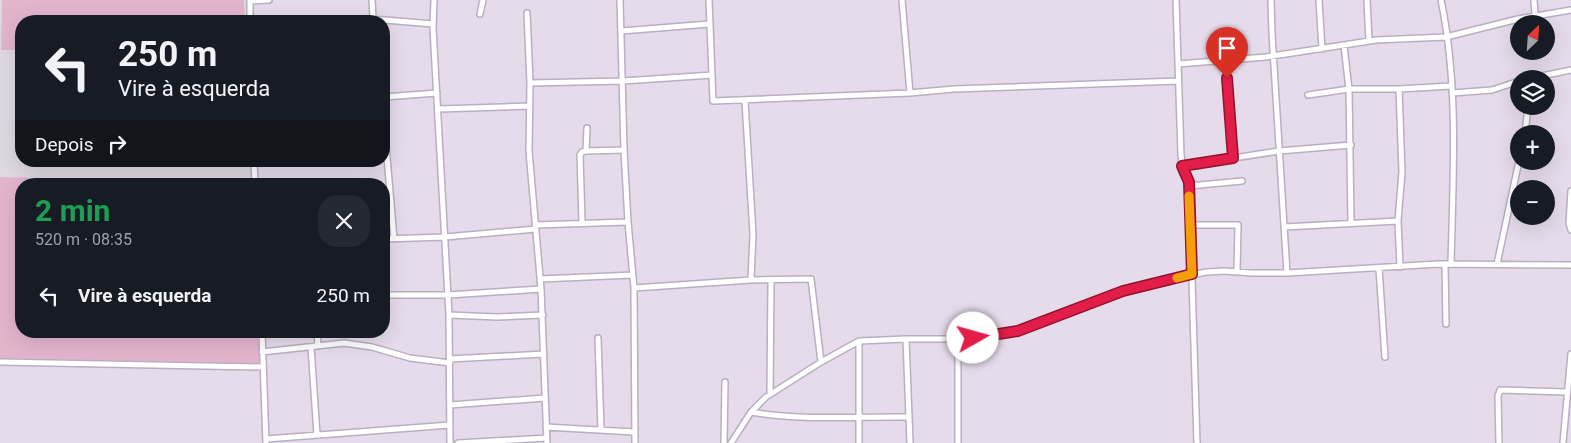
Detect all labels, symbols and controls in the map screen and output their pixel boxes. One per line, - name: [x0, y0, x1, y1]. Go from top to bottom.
- north arrow: [1510, 15, 1555, 60]
- map controls: [1510, 15, 1555, 225]
- pin: [1206, 27, 1248, 78]
- text: 250 m: [118, 34, 217, 75]
- icon: arrive: [1213, 34, 1241, 62]
- icon: left: [35, 35, 100, 100]
- button: layers: [1510, 70, 1555, 115]
- text: Vire à esquerda: [118, 76, 270, 101]
- button: +: [1510, 125, 1555, 170]
- icon: right: [103, 130, 131, 158]
- text: Depois: [35, 133, 93, 156]
- button: −: [1510, 180, 1555, 225]
- text: 2 min: [35, 193, 110, 228]
- button: close: [318, 195, 370, 247]
- text: 520 m · 08:35: [35, 230, 132, 249]
- icon: left: [35, 282, 63, 310]
- text: Vire à esquerda: [78, 284, 211, 307]
- text: 250 m: [317, 284, 370, 307]
- position arrow: [946, 311, 998, 363]

